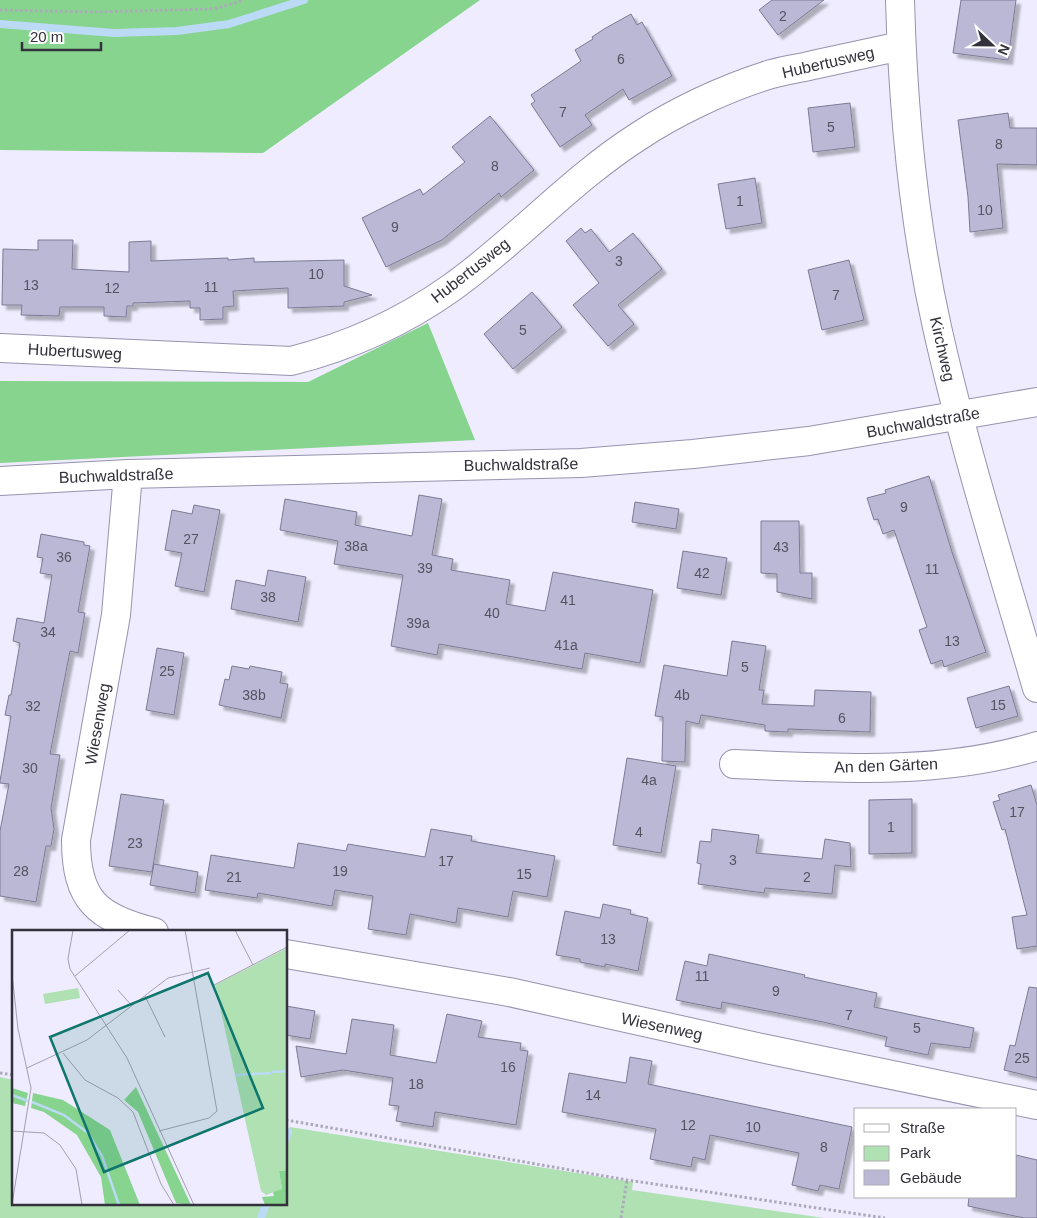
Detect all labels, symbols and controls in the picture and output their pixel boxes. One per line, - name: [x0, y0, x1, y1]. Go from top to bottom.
- house number: 2: [779, 8, 787, 24]
- scale bar: [22, 20, 101, 52]
- north arrow: [967, 20, 1017, 70]
- text: 20 m: [30, 28, 63, 45]
- text: N: [995, 42, 1013, 58]
- street label: Hubertusweg: [780, 44, 876, 81]
- house number: 6: [617, 51, 625, 67]
- house number: 7: [559, 104, 567, 120]
- house number: 5: [827, 119, 835, 135]
- house number: 8: [995, 136, 1003, 152]
- house number: 8: [491, 158, 499, 174]
- house number: 1: [736, 193, 744, 209]
- house number: 10: [977, 202, 993, 218]
- house number: 9: [391, 219, 399, 235]
- street label: Hubertusweg: [428, 235, 513, 306]
- house number: 3: [615, 253, 623, 269]
- house number: 10: [308, 266, 324, 282]
- house number: 13: [23, 277, 39, 293]
- house number: 11: [204, 279, 218, 295]
- house number: 12: [104, 280, 120, 296]
- house number: 7: [832, 287, 840, 303]
- street label: Kirchweg: [927, 315, 958, 383]
- house number: 5: [519, 322, 527, 338]
- street label: Hubertusweg: [27, 341, 122, 362]
- street label: Buchwaldstraße: [865, 404, 981, 441]
- street label: Buchwaldstraße: [464, 455, 579, 474]
- street label: Buchwaldstraße: [58, 465, 174, 486]
- house number: 9: [900, 499, 908, 515]
- house number: 27: [183, 531, 199, 547]
- house number: 38a: [344, 538, 368, 554]
- house number: 43: [773, 539, 789, 555]
- house number: 36: [56, 549, 72, 565]
- house number: 39: [417, 560, 433, 576]
- house number: 11: [925, 561, 939, 577]
- house number: 42: [694, 565, 710, 581]
- house number: 38: [260, 589, 276, 605]
- house number: 41: [560, 592, 576, 608]
- house number: 40: [484, 605, 500, 621]
- house number: 39a: [406, 615, 430, 631]
- house number: 34: [40, 624, 56, 640]
- house number: 13: [944, 633, 960, 649]
- house number: 41a: [554, 637, 578, 653]
- house number: 5: [741, 659, 749, 675]
- house number: 25: [159, 663, 175, 679]
- street label: Wiesenweg: [82, 682, 113, 766]
- house number: 38b: [242, 687, 266, 703]
- house number: 4b: [674, 687, 690, 703]
- house number: 15: [990, 697, 1006, 713]
- house number: 32: [25, 698, 41, 714]
- house number: 6: [838, 710, 846, 726]
- street label: An den Gärten: [834, 755, 938, 776]
- house number: 30: [22, 760, 38, 776]
- house number: 4a: [641, 772, 657, 788]
- house number: 17: [1009, 804, 1025, 820]
- house number: 1: [887, 819, 895, 835]
- house number: 4: [635, 824, 643, 840]
- house number: 23: [127, 835, 143, 851]
- house number: 3: [729, 852, 737, 868]
- house number: 17: [438, 853, 454, 869]
- house number: 28: [13, 863, 29, 879]
- house number: 19: [332, 863, 348, 879]
- house number: 15: [516, 866, 532, 882]
- house number: 21: [226, 869, 242, 885]
- house number: 2: [803, 869, 811, 885]
- inset map: [12, 930, 288, 1206]
- house number: 13: [600, 931, 616, 947]
- house number: 11: [695, 968, 709, 984]
- house number: 9: [772, 983, 780, 999]
- house number: 7: [845, 1007, 853, 1023]
- street label: Wiesenweg: [620, 1010, 704, 1043]
- house number: 5: [913, 1020, 921, 1036]
- house number: 25: [1014, 1050, 1030, 1066]
- house number: 16: [500, 1059, 516, 1075]
- house number: 18: [408, 1076, 424, 1092]
- house number: 14: [585, 1087, 601, 1103]
- legend: [854, 1108, 1017, 1198]
- house number: 12: [680, 1117, 696, 1133]
- house number: 10: [745, 1119, 761, 1135]
- text: Straße: [900, 1119, 945, 1136]
- house number: 8: [820, 1139, 828, 1155]
- text: Park: [900, 1144, 931, 1161]
- text: Gebäude: [900, 1169, 962, 1186]

